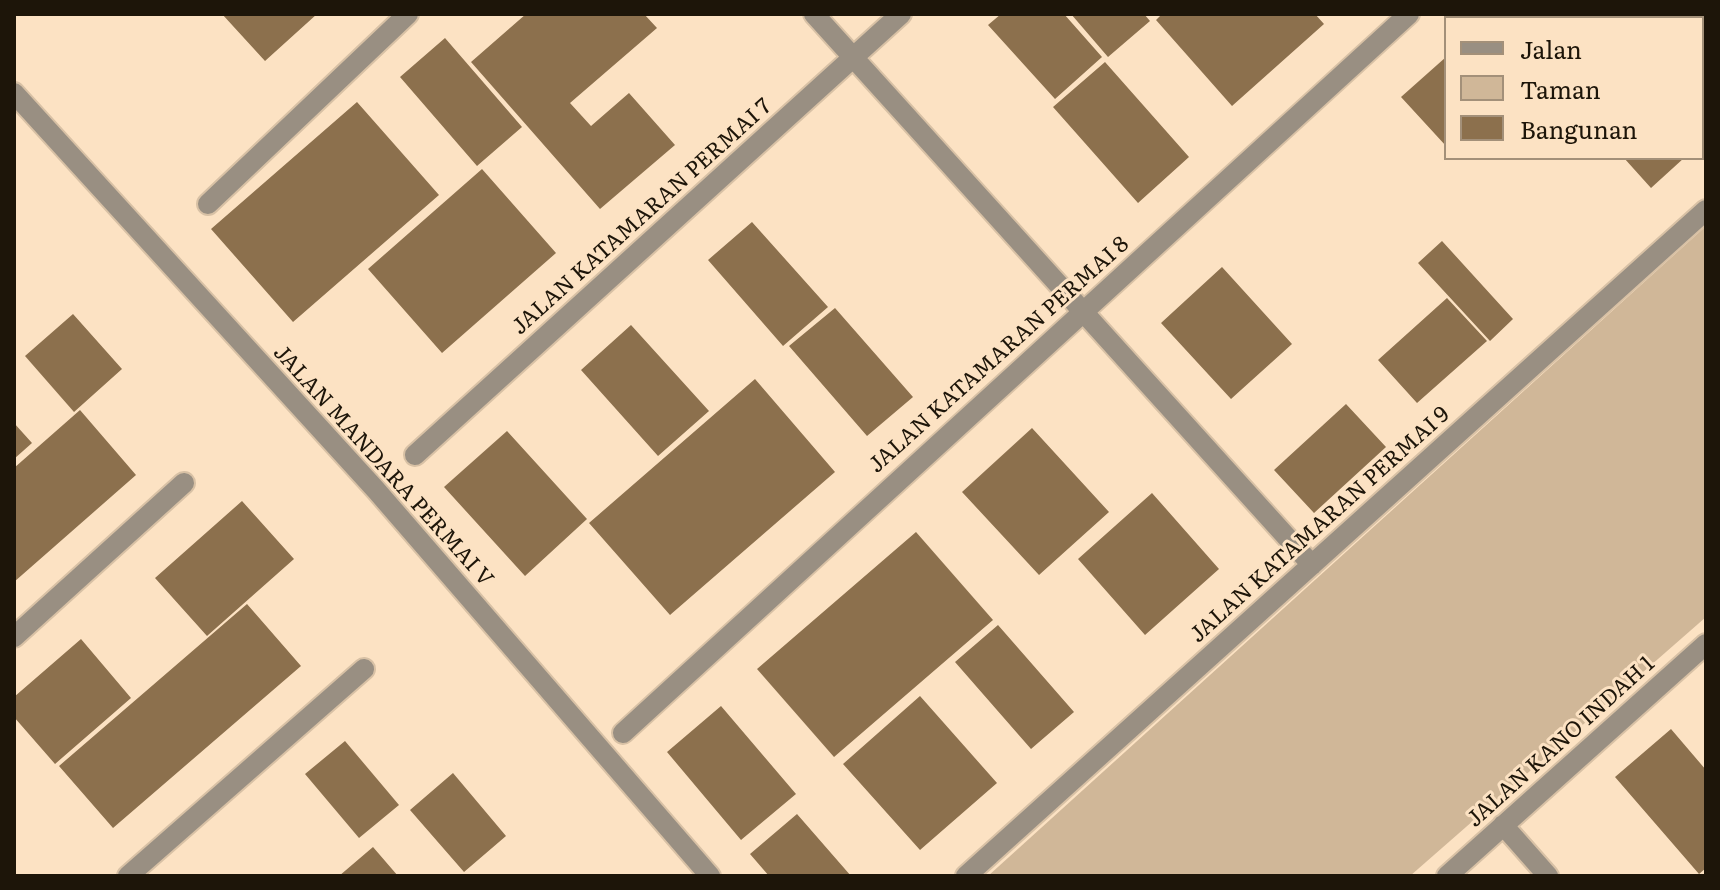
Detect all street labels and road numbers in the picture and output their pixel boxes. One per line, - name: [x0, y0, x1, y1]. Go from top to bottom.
- street label: JALAN KATAMARAN PERMAI 7: [507, 94, 777, 340]
- street label: JALAN KATAMARAN PERMAI 8: [864, 231, 1134, 479]
- street label: JALAN MANDARA PERMAI V: [267, 340, 499, 592]
- street label: JALAN KATAMARAN PERMAI 9: [1185, 401, 1455, 649]
- street label: JALAN KANO INDAH 1: [1462, 651, 1660, 833]

